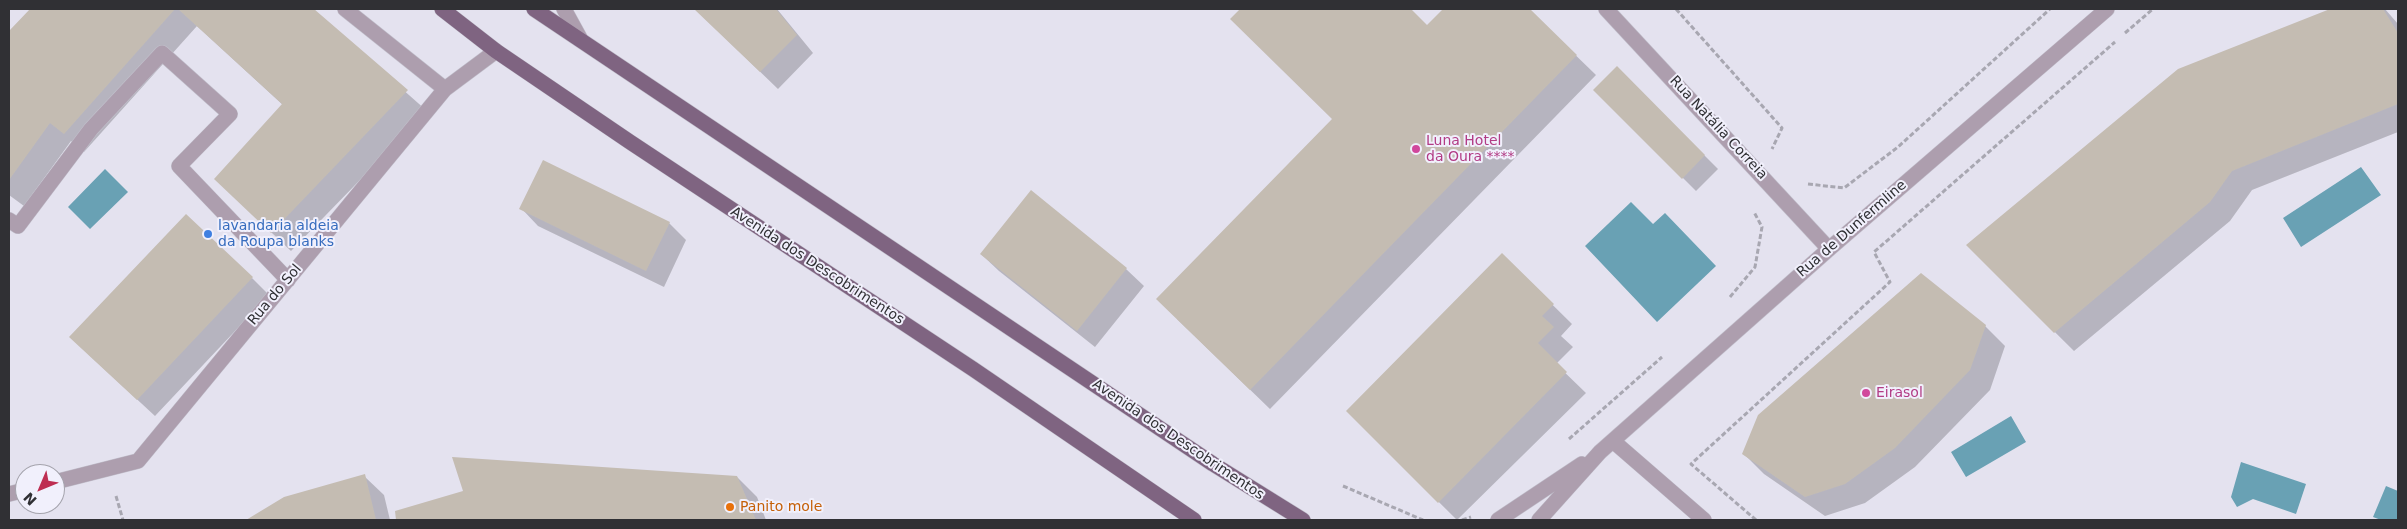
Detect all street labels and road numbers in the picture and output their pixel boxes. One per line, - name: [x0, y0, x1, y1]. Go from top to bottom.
- street label: Rua Natália Correia: [1666, 73, 1770, 183]
- street label: Rua de Dunfermline: [1794, 177, 1910, 281]
- street label: Avenida dos Descobrimentos: [727, 204, 907, 328]
- street label: Rua do Sol: [245, 261, 305, 329]
- street label: Avenida dos Descobrimentos: [1089, 376, 1267, 504]

